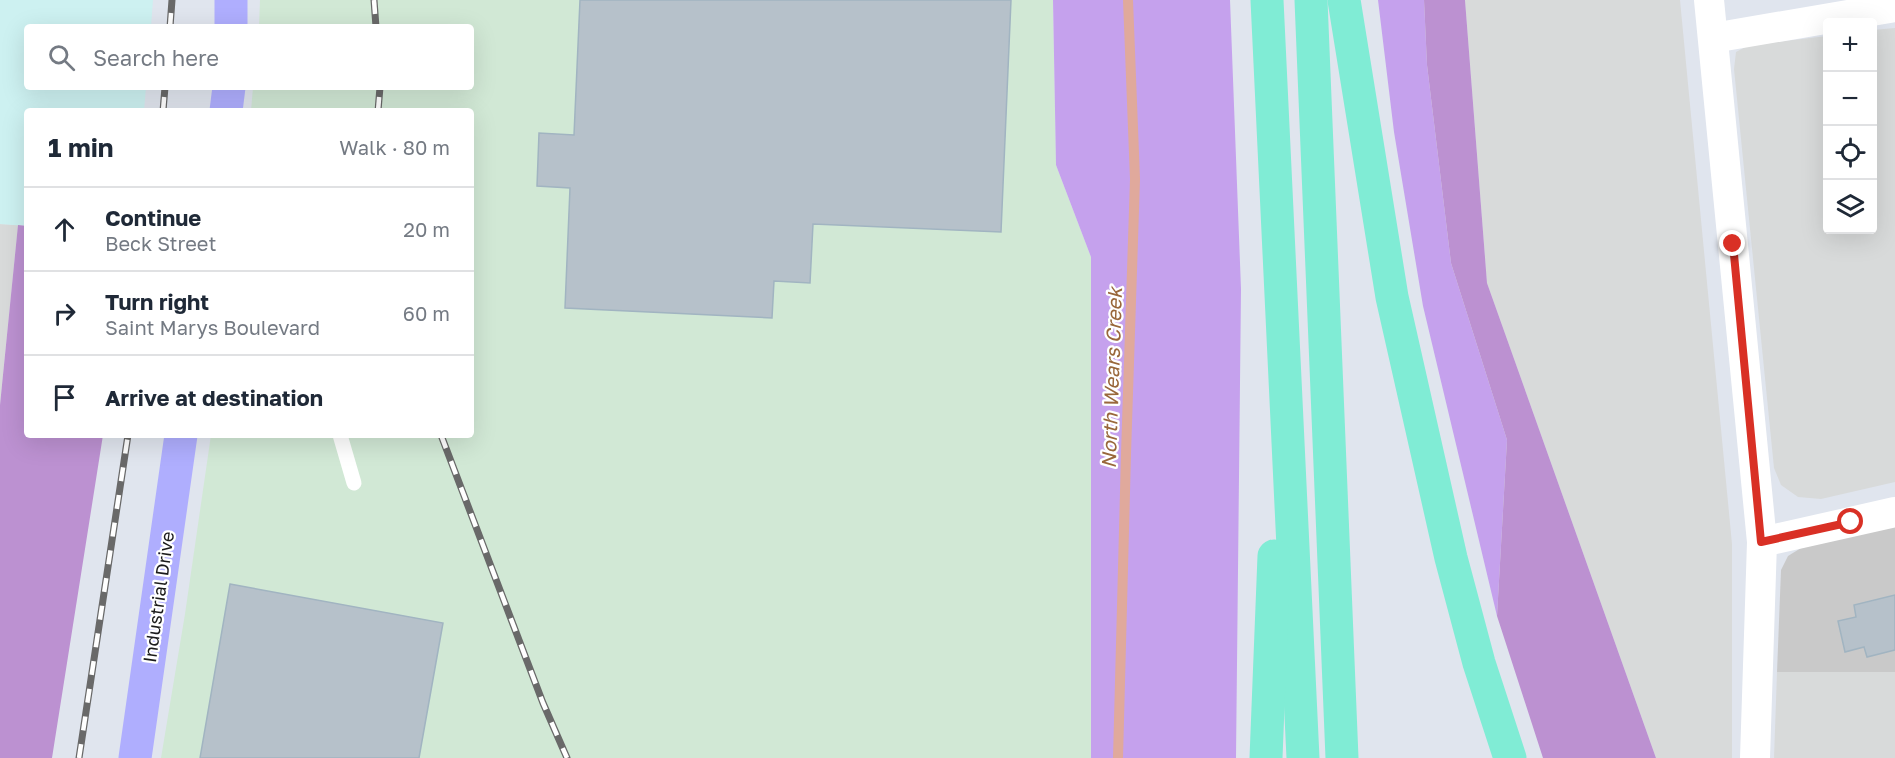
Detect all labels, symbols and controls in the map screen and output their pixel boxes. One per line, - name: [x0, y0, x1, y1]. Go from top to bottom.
- map controls: [1823, 18, 1877, 234]
- button: +: [1823, 18, 1877, 72]
- search box: [24, 24, 474, 90]
- icon: search: [45, 41, 78, 74]
- text: Search here: [93, 44, 219, 71]
- button: −: [1823, 72, 1877, 126]
- button: locate: [1823, 126, 1877, 180]
- text: 1 min: [48, 132, 114, 163]
- text: Walk · 80 m: [339, 135, 450, 159]
- button: layers: [1823, 180, 1877, 234]
- text: Continue: [105, 204, 201, 231]
- icon: ahead: [48, 213, 81, 246]
- text: 20 m: [403, 217, 450, 241]
- route end: [1719, 230, 1745, 256]
- text: Beck Street: [105, 231, 216, 255]
- water label: North Wears Creek: [1096, 284, 1126, 469]
- text: Turn right: [105, 288, 209, 315]
- icon: right: [48, 297, 81, 330]
- text: 60 m: [403, 301, 450, 325]
- text: Saint Marys Boulevard: [105, 315, 320, 339]
- icon: arrive: [48, 381, 81, 414]
- text: Arrive at destination: [105, 384, 323, 411]
- route start: [1837, 508, 1863, 534]
- street label: Industrial Drive: [138, 530, 178, 664]

